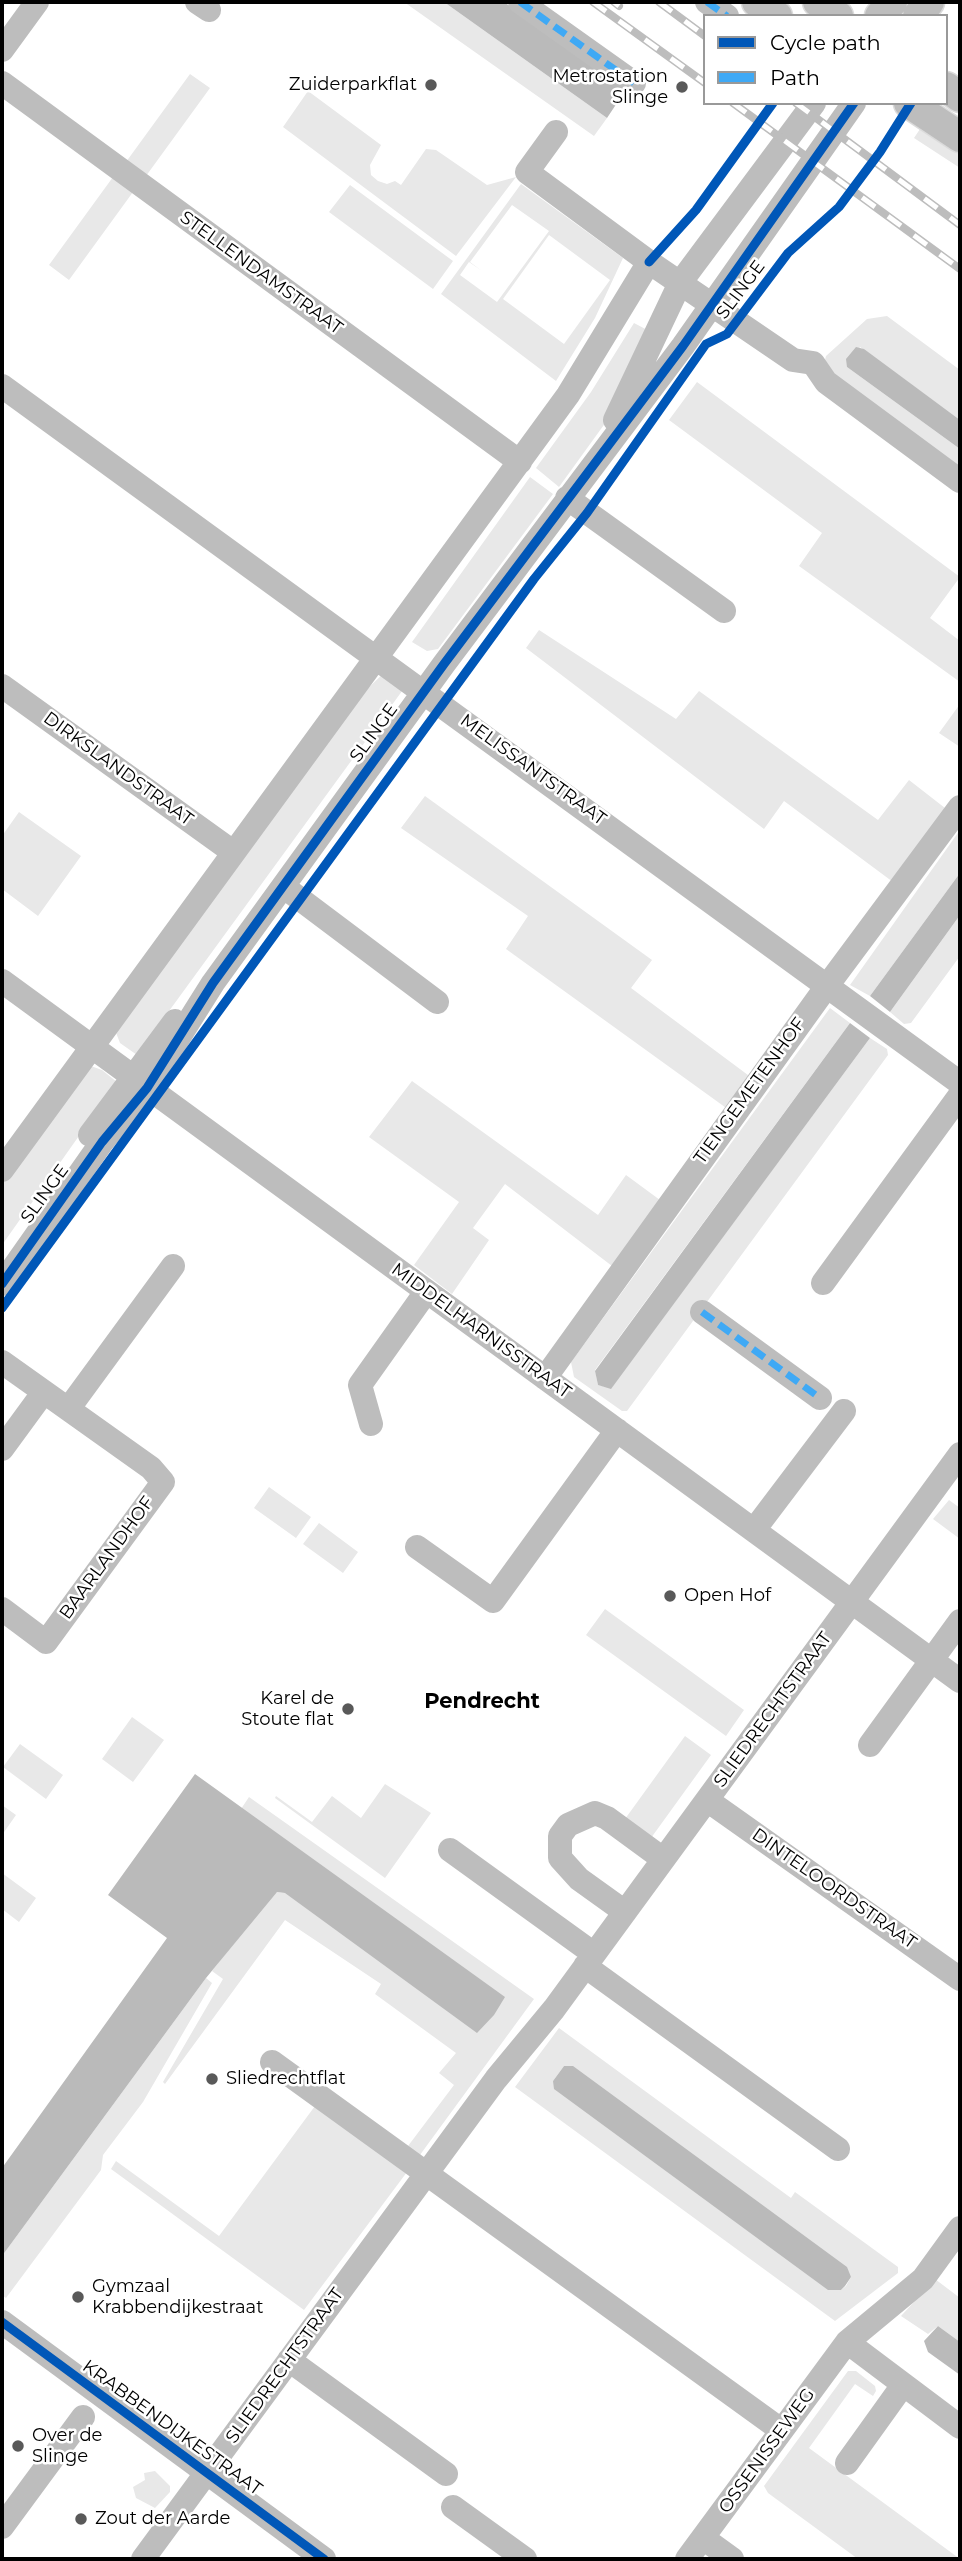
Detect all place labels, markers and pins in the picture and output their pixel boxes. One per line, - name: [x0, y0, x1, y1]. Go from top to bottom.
- place label: Metrostation Slinge: [552, 66, 668, 108]
- place label: Zuiderparkflat: [289, 74, 417, 96]
- marker: Zuiderparkflat: [423, 77, 439, 93]
- marker: Metrostation Slinge: [674, 79, 690, 95]
- place label: Open Hof: [684, 1585, 771, 1607]
- marker: Open Hof: [662, 1588, 678, 1604]
- place label: Karel de Stoute flat: [241, 1688, 334, 1730]
- marker: Karel de Stoute flat: [340, 1701, 356, 1717]
- place label: Sliedrechtflat: [226, 2068, 346, 2090]
- marker: Sliedrechtflat: [204, 2071, 220, 2087]
- place label: Gymzaal Krabbendijkestraat: [92, 2276, 264, 2318]
- marker: Gymzaal Krabbendijkestraat: [70, 2289, 86, 2305]
- place label: Over de Slinge: [32, 2425, 102, 2468]
- marker: Over de Slinge: [10, 2438, 26, 2454]
- place label: Zout der Aarde: [95, 2508, 230, 2530]
- marker: Zout der Aarde: [73, 2511, 89, 2527]

